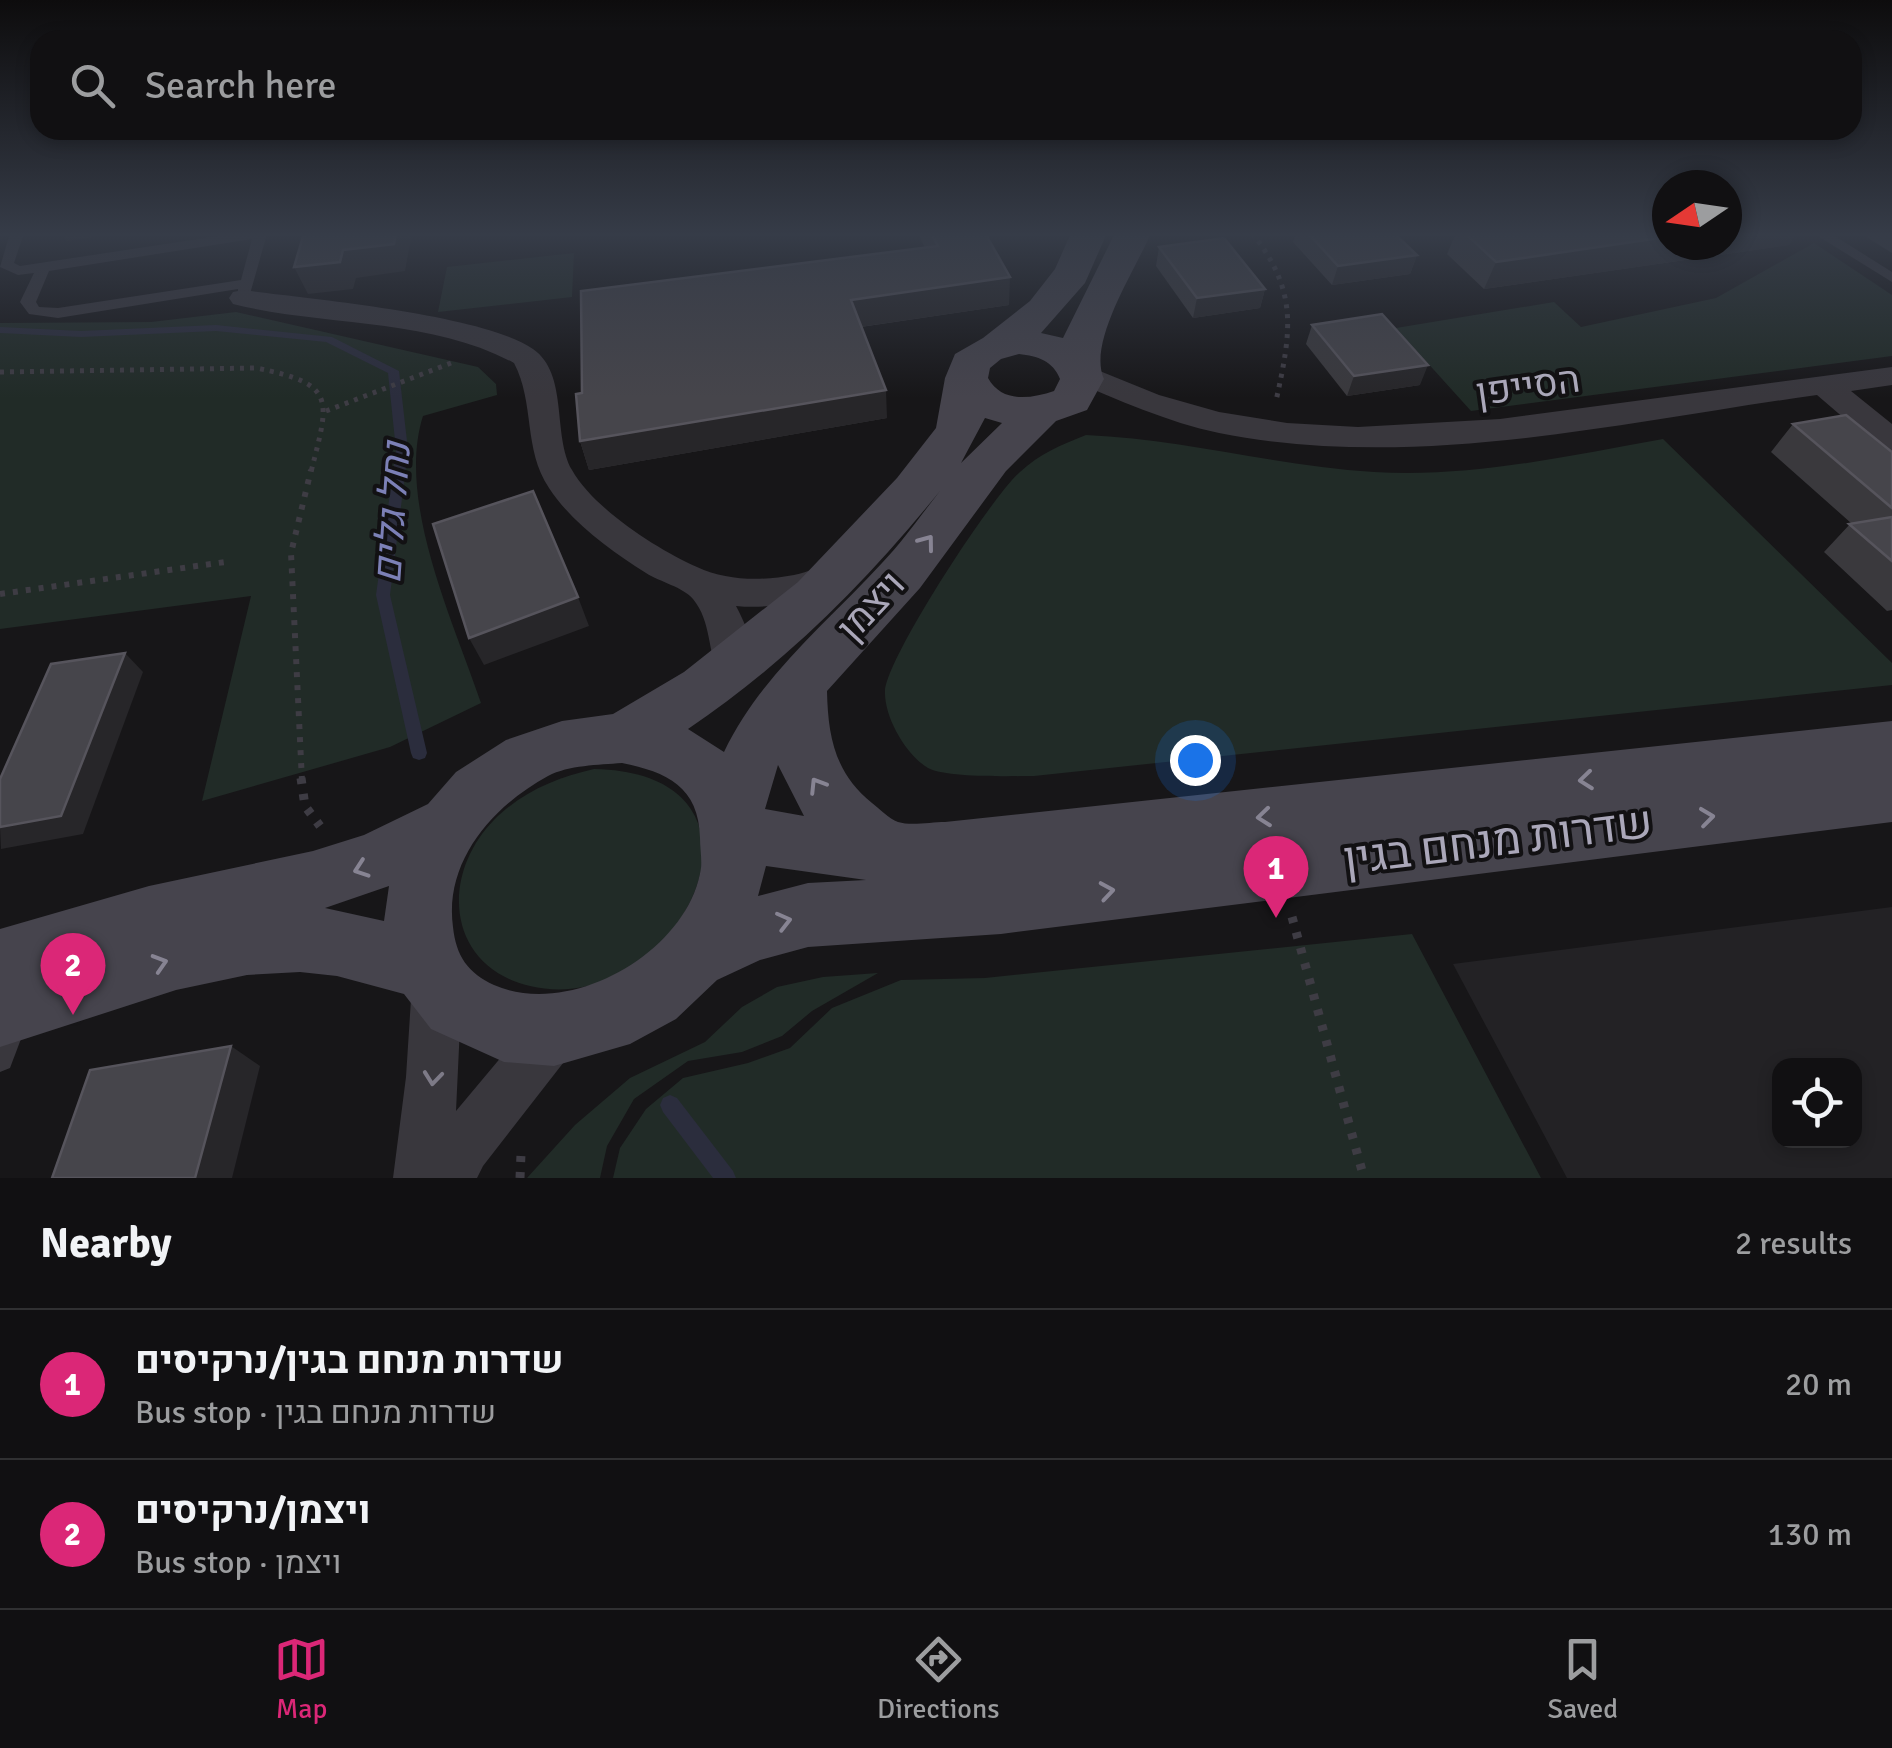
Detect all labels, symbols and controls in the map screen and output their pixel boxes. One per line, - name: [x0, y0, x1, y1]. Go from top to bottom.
- search box: [30, 30, 1862, 140]
- icon: search: [65, 58, 120, 113]
- text: Search here: [145, 62, 337, 109]
- north arrow: [1652, 170, 1742, 260]
- street label: הסייפן: [1473, 355, 1583, 417]
- water label: נחל גלים: [362, 438, 422, 585]
- one-way arrow: [916, 535, 933, 553]
- street label: ויצמן: [827, 561, 915, 651]
- your location: [1170, 735, 1221, 786]
- one-way arrow: [1578, 769, 1594, 790]
- one-way arrow: [811, 778, 830, 796]
- street label: שדרות מנחם בגין: [1340, 795, 1656, 887]
- one-way arrow: [1255, 806, 1271, 827]
- one-way arrow: [1699, 807, 1716, 828]
- pin: 1: [1244, 836, 1308, 918]
- one-way arrow: [353, 857, 370, 878]
- one-way arrow: [1099, 881, 1115, 902]
- one-way arrow: [775, 912, 792, 933]
- pin: 2: [40, 932, 106, 1015]
- one-way arrow: [151, 954, 168, 975]
- map controls: [1772, 1058, 1862, 1148]
- button: locate: [1772, 1058, 1862, 1148]
- one-way arrow: [423, 1071, 444, 1087]
- text: Nearby: [40, 1218, 172, 1269]
- text: 2 results: [1735, 1224, 1852, 1263]
- text: שדרות מנחם בגין/נרקיסים: [135, 1337, 564, 1384]
- text: 1: [64, 1365, 81, 1404]
- text: 20 m: [1785, 1365, 1852, 1404]
- text: Bus stop · שדרות מנחם בגין: [135, 1393, 496, 1432]
- text: ויצמן/נרקיסים: [135, 1487, 371, 1534]
- text: 2: [64, 1515, 81, 1554]
- text: 130 m: [1768, 1515, 1852, 1554]
- text: Bus stop · ויצמן: [135, 1543, 341, 1582]
- tab: Map: [274, 1632, 329, 1726]
- tab: Directions: [877, 1632, 999, 1726]
- tab: Saved: [1547, 1632, 1618, 1726]

